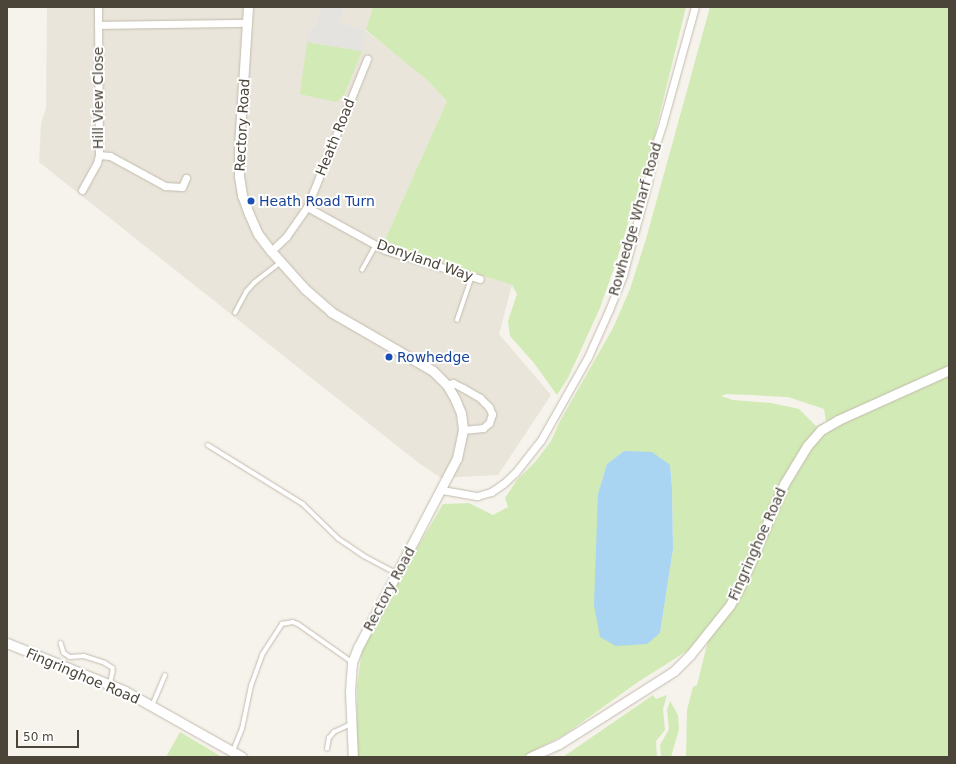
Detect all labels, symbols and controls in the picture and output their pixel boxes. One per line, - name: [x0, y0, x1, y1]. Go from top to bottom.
- street label: Hill View Close: [90, 47, 106, 149]
- street label: Rectory Road: [231, 78, 253, 172]
- street label: Heath Road: [312, 96, 358, 178]
- street label: Rowhedge Wharf Road: [605, 140, 665, 298]
- place label: Heath Road Turn: [259, 193, 375, 209]
- marker: Heath Road Turn: [246, 196, 256, 206]
- street label: Donyland Way: [375, 236, 475, 284]
- place label: Rowhedge: [397, 349, 470, 365]
- marker: Rowhedge: [384, 352, 394, 362]
- street label: Fingringhoe Road: [725, 485, 789, 603]
- street label: Rectory Road: [360, 544, 418, 634]
- street label: Fingringhoe Road: [24, 644, 142, 708]
- scale bar: [18, 722, 81, 748]
- text: 50 m: [23, 730, 54, 744]

